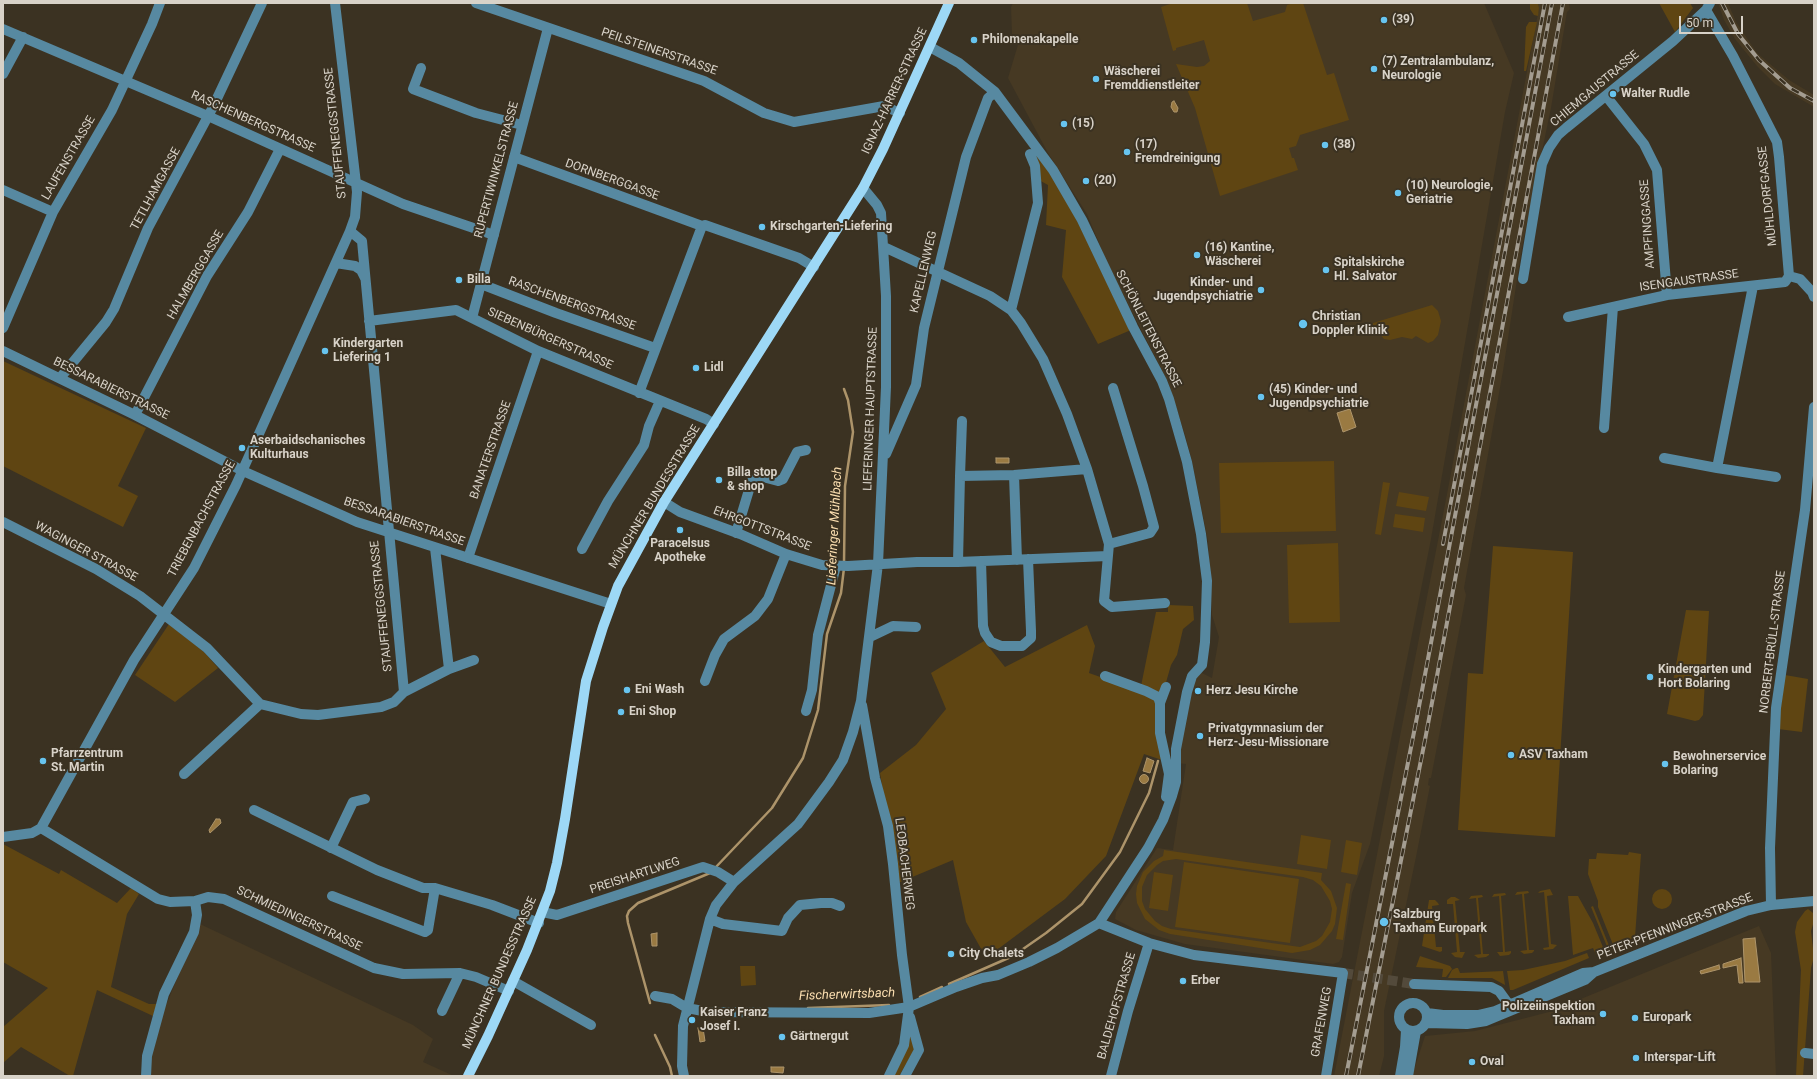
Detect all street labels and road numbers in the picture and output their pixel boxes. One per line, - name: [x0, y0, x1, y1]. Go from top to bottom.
- street label: PEILSTEINERSTRASSE: [599, 25, 719, 79]
- street label: IGNAZ-HARRER-STRASSE: [859, 25, 931, 157]
- street label: CHIEMGAUSTRASSE: [1548, 48, 1642, 130]
- street label: STAUFFENEGGSTRASSE: [322, 67, 350, 199]
- street label: RASCHENBERGSTRASSE: [189, 88, 317, 156]
- street label: RUPERTIWINKELSTRASSE: [472, 100, 522, 240]
- street label: LAUFENSTRASSE: [39, 113, 99, 203]
- street label: TETLHAMGASSE: [128, 145, 184, 233]
- street label: MÜHLDORFGASSE: [1756, 145, 1780, 247]
- street label: DORNBERGGASSE: [563, 156, 661, 204]
- street label: AMPFINGGASSE: [1638, 179, 1658, 269]
- street label: HALMBERGGASSE: [165, 228, 227, 322]
- street label: KAPELLENWEG: [908, 230, 940, 314]
- street label: ISENGAUSTRASSE: [1638, 267, 1740, 295]
- street label: SCHÖNLEITENSTRASSE: [1112, 268, 1184, 390]
- street label: RASCHENBERGSTRASSE: [506, 274, 638, 334]
- street label: SIEBENBÜRGERSTRASSE: [485, 305, 615, 373]
- street label: LIEFERINGER HAUPTSTRASSE: [861, 327, 881, 491]
- street label: BESSARABIERSTRASSE: [51, 355, 171, 423]
- street label: BANATERSTRASSE: [467, 399, 515, 501]
- street label: MÜNCHNER BUNDESSTRASSE: [606, 423, 704, 571]
- street label: TRIEBENBACHSTRASSE: [165, 458, 239, 580]
- street label: BESSARABIERSTRASSE: [342, 494, 466, 550]
- street label: EHRGOTTSTRASSE: [711, 504, 813, 554]
- street label: WAGINGER STRASSE: [32, 519, 140, 585]
- street label: STAUFFENEGGSTRASSE: [368, 540, 396, 672]
- street label: NORBERT-BRÜLL-STRASSE: [1757, 570, 1789, 714]
- street label: LEOBACHERWEG: [891, 817, 917, 911]
- street label: PREISHARTLWEG: [588, 855, 682, 897]
- street label: SCHMIEDINGERSTRASSE: [234, 884, 364, 954]
- street label: PETER-PFENNINGER-STRASSE: [1595, 891, 1755, 963]
- street label: MÜNCHNER BUNDESSTRASSE: [460, 895, 540, 1051]
- street label: BALDEHOFSTRASSE: [1095, 951, 1139, 1061]
- street label: GRAFENWEG: [1309, 986, 1335, 1058]

